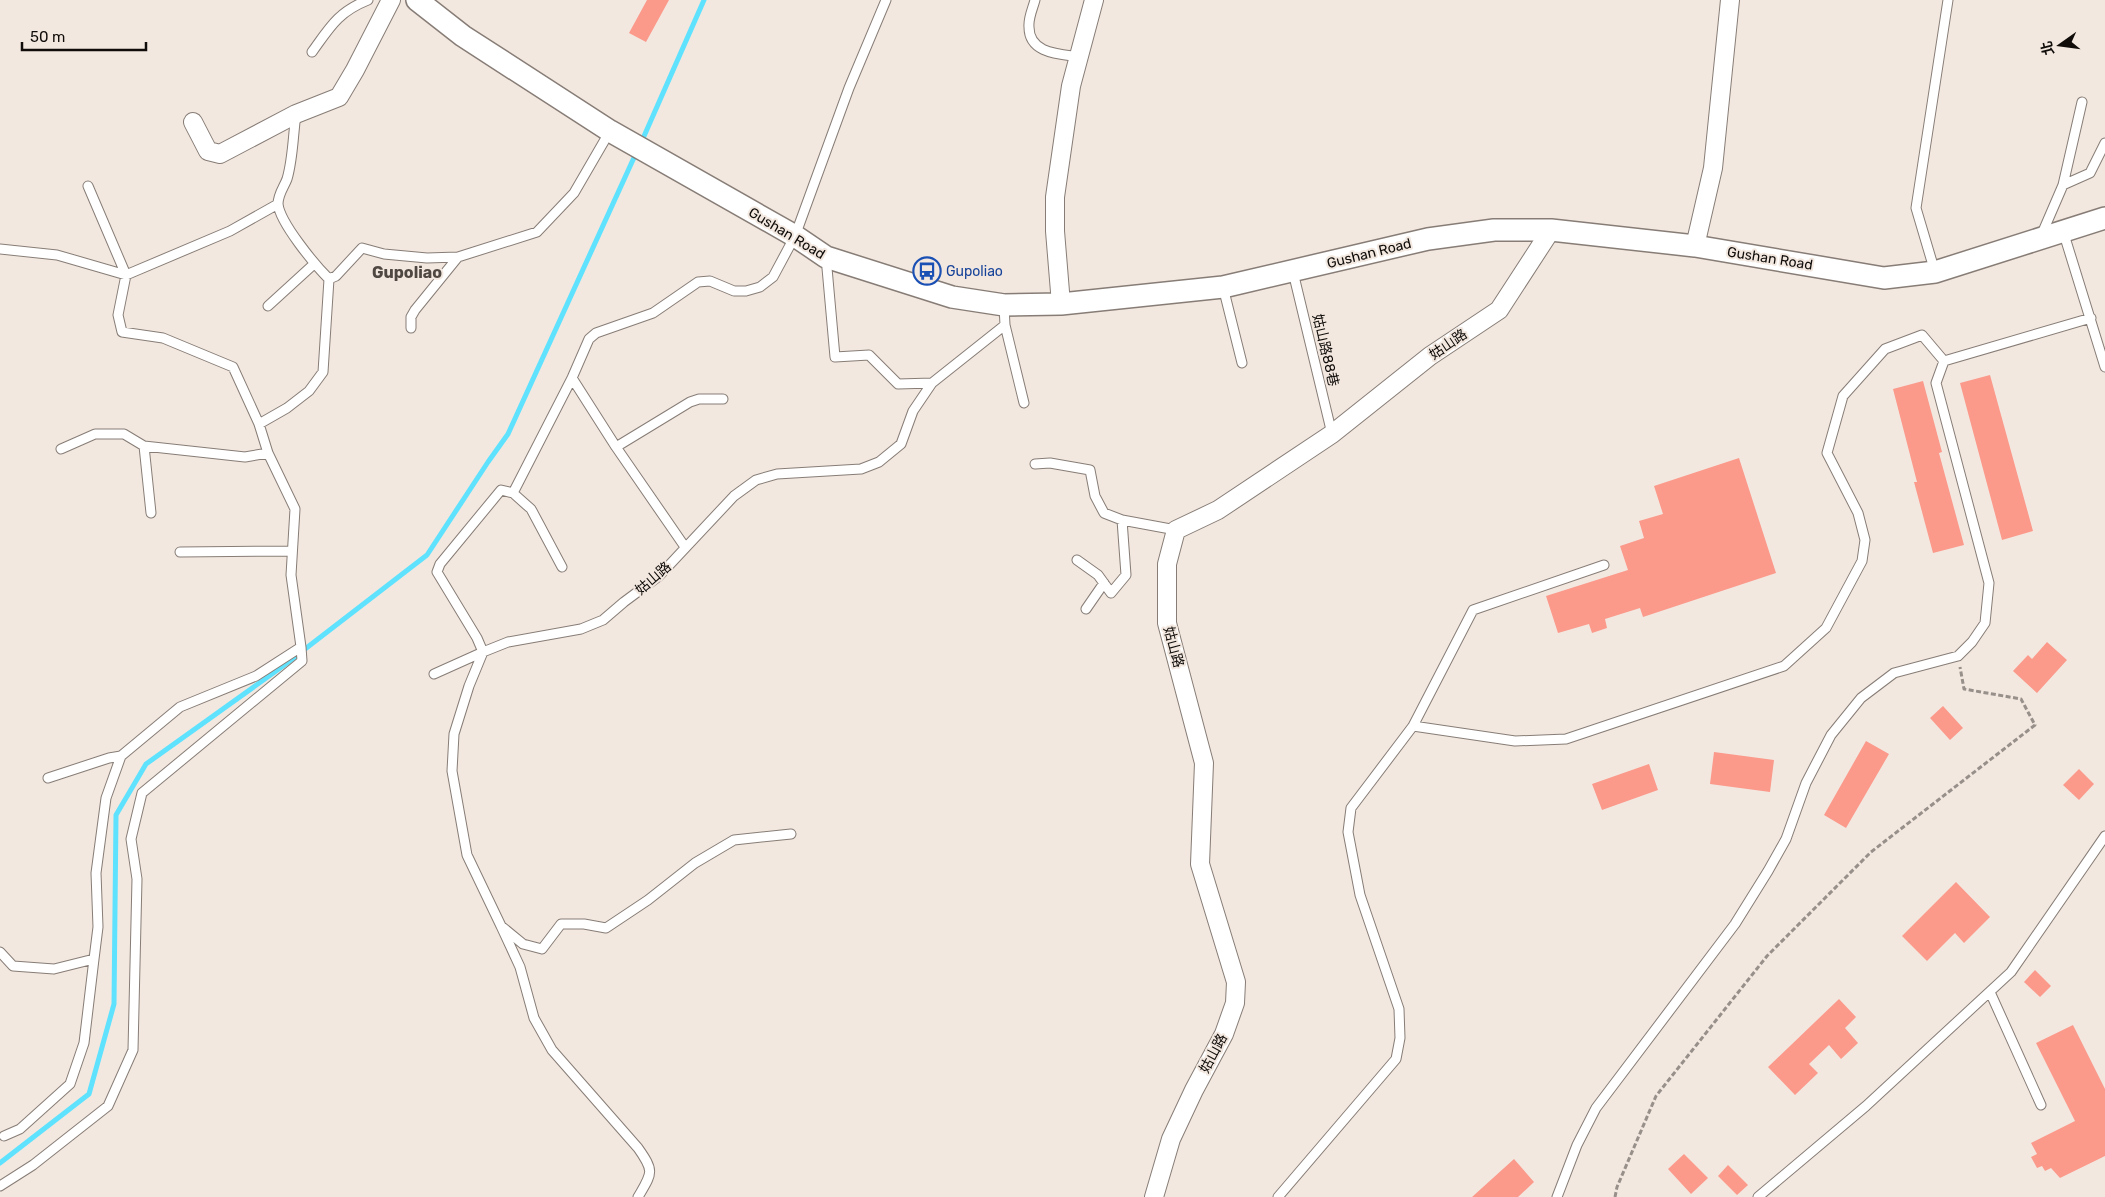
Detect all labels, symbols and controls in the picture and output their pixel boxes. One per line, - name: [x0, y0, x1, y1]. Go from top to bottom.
- scale bar: [22, 20, 146, 52]
- north arrow: [2035, 20, 2085, 70]
- text: 50 m: [30, 28, 65, 46]
- text: 北: [2038, 39, 2058, 57]
- street label: Gushan Road: [745, 204, 828, 263]
- street label: Gushan Road: [1325, 235, 1413, 272]
- street label: Gushan Road: [1726, 243, 1814, 274]
- bus stop icon: Gupoliao: [912, 256, 942, 286]
- district label: Gupoliao: [372, 263, 442, 282]
- place label: Gupoliao: [946, 263, 1003, 280]
- street label: 姑山路88巷: [1309, 312, 1342, 388]
- street label: 姑山路: [1426, 326, 1470, 363]
- street label: 姑山路: [632, 558, 675, 599]
- street label: 姑山路: [1160, 625, 1187, 670]
- street label: 姑山路: [1196, 1031, 1231, 1076]

